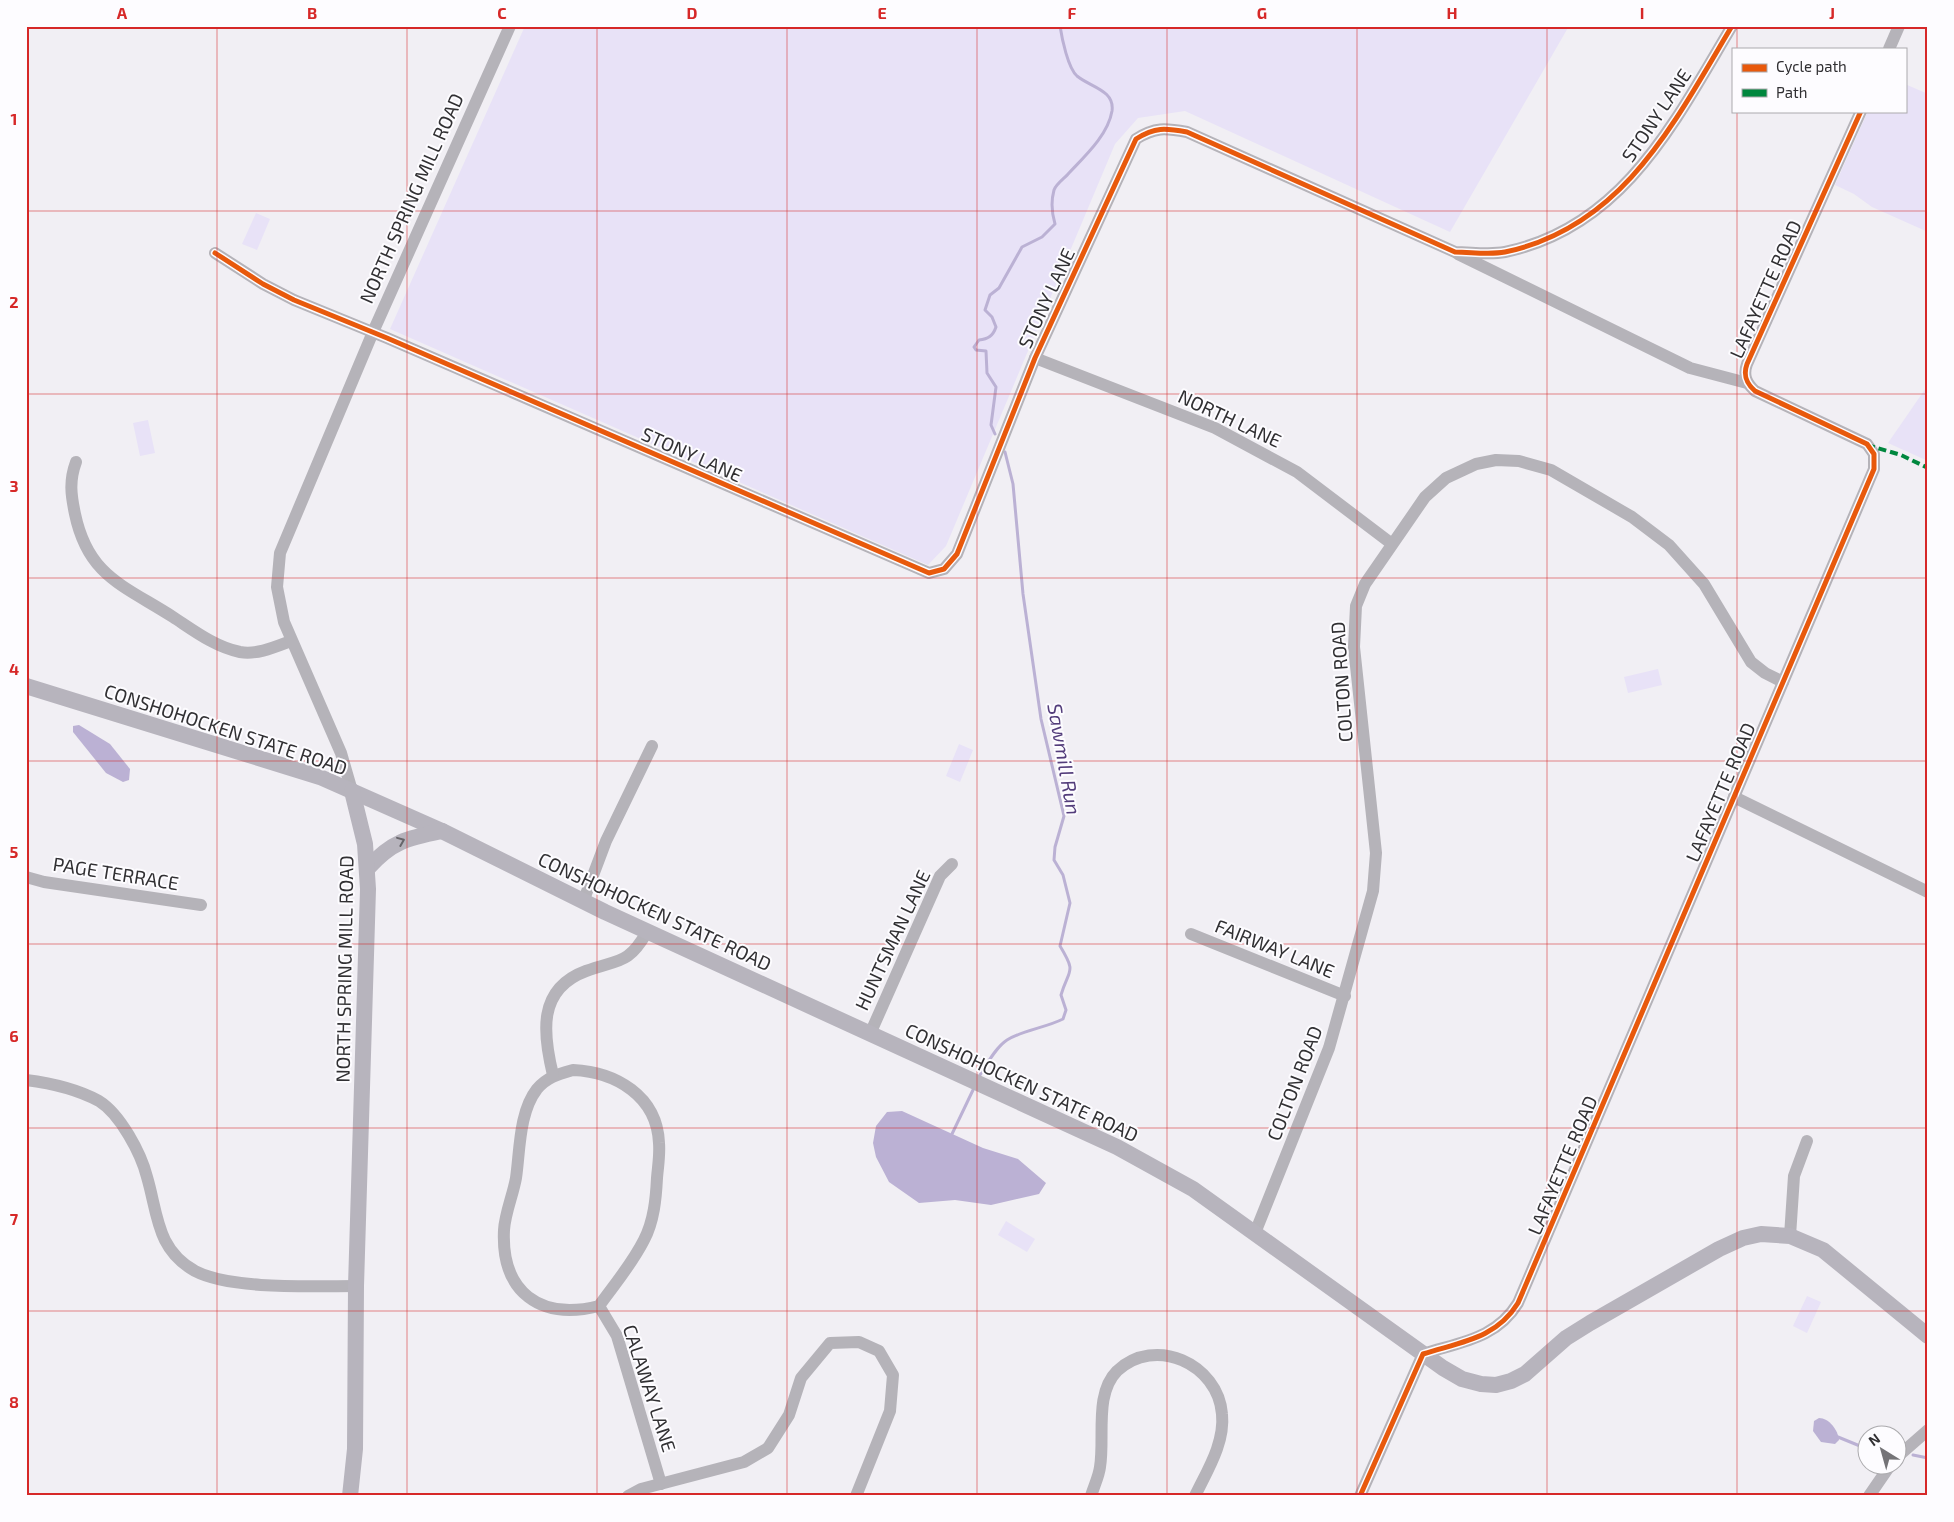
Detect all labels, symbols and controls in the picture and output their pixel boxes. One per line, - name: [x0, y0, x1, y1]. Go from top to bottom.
- text: A: [117, 3, 128, 22]
- text: B: [307, 3, 317, 22]
- text: C: [497, 3, 507, 22]
- text: D: [687, 3, 698, 22]
- text: E: [877, 3, 887, 22]
- text: F: [1068, 3, 1077, 22]
- text: G: [1257, 3, 1267, 22]
- text: H: [1446, 3, 1458, 22]
- text: I: [1640, 3, 1644, 22]
- text: J: [1829, 3, 1835, 22]
- legend: [1732, 48, 1906, 112]
- text: Cycle path: [1776, 57, 1847, 75]
- street label: STONY LANE: [1616, 64, 1696, 166]
- text: Path: [1776, 83, 1807, 101]
- street label: NORTH SPRING MILL ROAD: [354, 89, 468, 307]
- text: 1: [11, 109, 17, 128]
- street label: LAFAYETTE ROAD: [1724, 216, 1806, 362]
- street label: STONY LANE: [1013, 244, 1079, 352]
- text: 2: [9, 292, 19, 311]
- street label: NORTH LANE: [1175, 384, 1285, 452]
- street label: STONY LANE: [638, 422, 746, 486]
- text: 3: [9, 476, 19, 495]
- street label: COLTON ROAD: [1325, 621, 1357, 743]
- text: 4: [9, 659, 19, 678]
- street label: CONSHOHOCKEN STATE ROAD: [102, 679, 350, 779]
- water label: Sawmill Run: [1043, 701, 1087, 817]
- street label: LAFAYETTE ROAD: [1680, 719, 1760, 865]
- one-way arrow: [396, 837, 405, 848]
- text: 5: [10, 842, 19, 861]
- street label: CONSHOHOCKEN STATE ROAD: [535, 847, 775, 975]
- street label: PAGE TERRACE: [51, 852, 181, 894]
- street label: NORTH SPRING MILL ROAD: [331, 855, 357, 1083]
- street label: HUNTSMAN LANE: [849, 866, 935, 1014]
- street label: FAIRWAY LANE: [1212, 914, 1338, 982]
- street label: CONSHOHOCKEN STATE ROAD: [902, 1018, 1142, 1146]
- street label: COLTON ROAD: [1262, 1022, 1326, 1144]
- text: 6: [9, 1026, 19, 1045]
- street label: LAFAYETTE ROAD: [1522, 1092, 1602, 1238]
- text: 7: [10, 1209, 19, 1228]
- street label: CALAWAY LANE: [619, 1322, 681, 1454]
- text: 8: [9, 1392, 19, 1411]
- north arrow: [1856, 1424, 1906, 1474]
- text: N: [1865, 1429, 1883, 1449]

